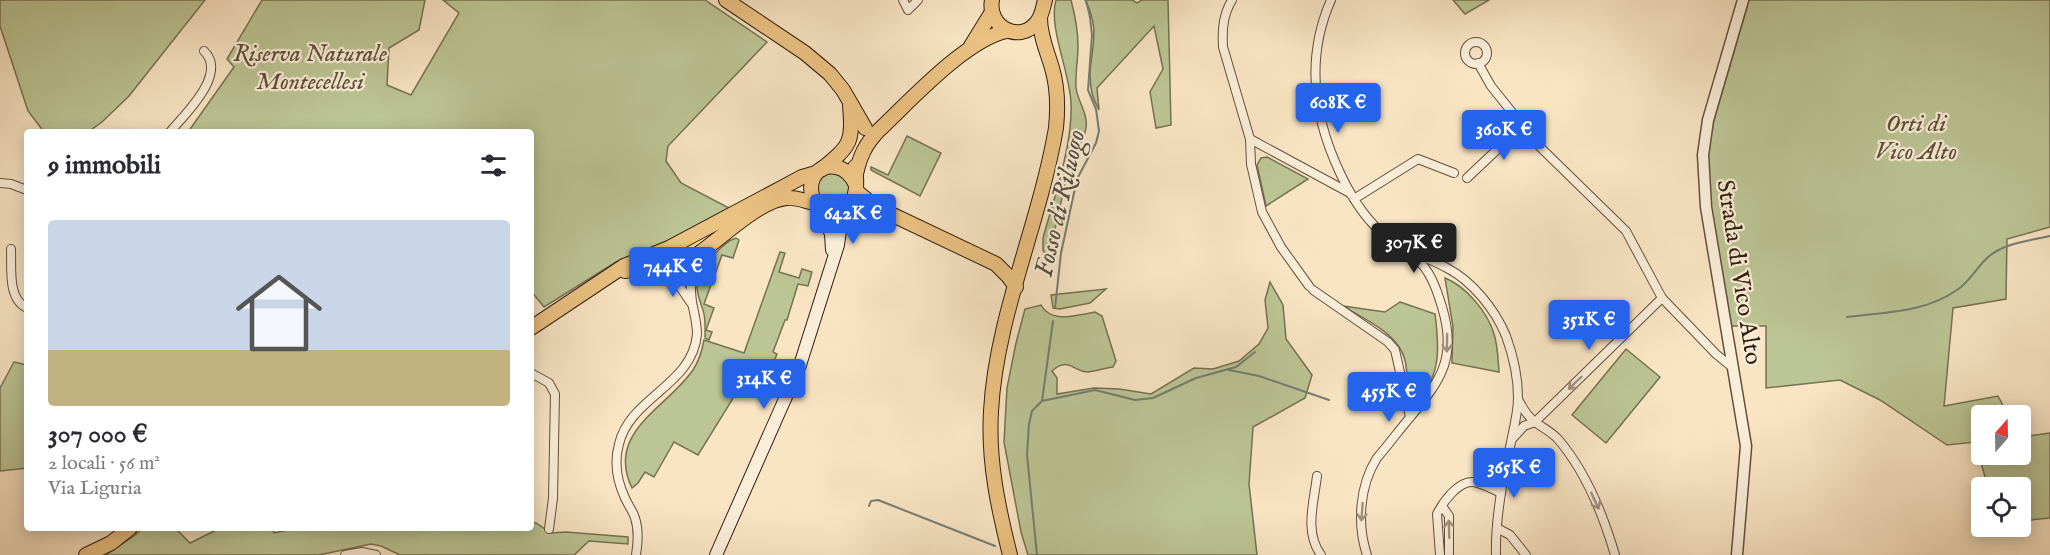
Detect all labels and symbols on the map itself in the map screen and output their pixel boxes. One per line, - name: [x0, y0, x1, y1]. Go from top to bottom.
- park label: Riserva Naturale Montecellesi: [233, 39, 387, 98]
- pin: 608K €: [1289, 83, 1387, 134]
- park label: Orti di Vico Alto: [1875, 109, 1957, 168]
- pin: 360K €: [1455, 110, 1553, 161]
- water label: Fosso di Riluogo: [1028, 127, 1094, 280]
- street label: Strada di Vico Alto: [1709, 177, 1768, 367]
- pin: 642K €: [804, 194, 902, 245]
- pin: 307K €: [1365, 223, 1463, 274]
- pin: 744K €: [624, 247, 722, 298]
- pin: 351K €: [1540, 300, 1638, 351]
- one-way arrow: [1441, 333, 1453, 353]
- pin: 314K €: [715, 359, 813, 410]
- pin: 455K €: [1340, 372, 1438, 423]
- one-way arrow: [1567, 376, 1582, 390]
- north arrow: [1971, 405, 2031, 465]
- pin: 365K €: [1465, 448, 1563, 499]
- one-way arrow: [1589, 491, 1601, 509]
- one-way arrow: [1356, 502, 1367, 522]
- one-way arrow: [1443, 520, 1455, 540]

